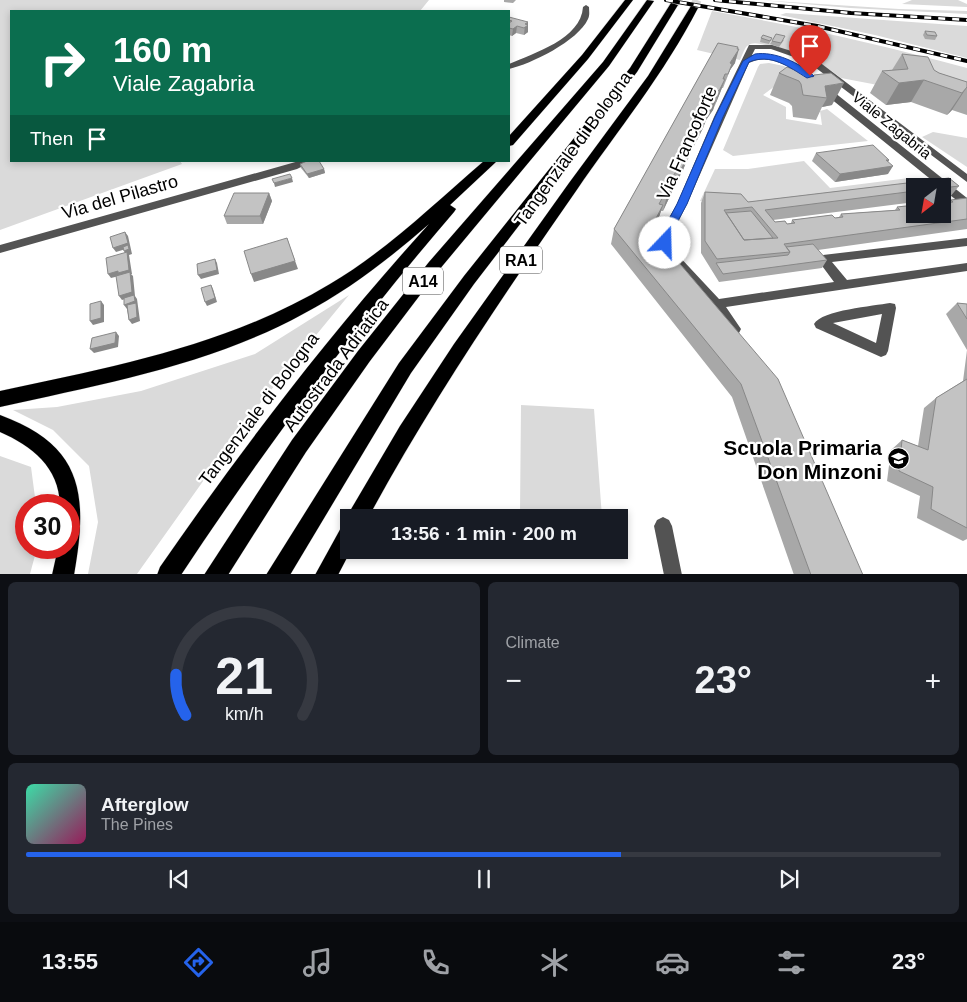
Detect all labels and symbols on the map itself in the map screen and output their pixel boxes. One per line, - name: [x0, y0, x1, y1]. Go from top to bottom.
- pin: [789, 25, 831, 76]
- street label: Tangenziale di Bologna: [510, 67, 636, 230]
- street label: Via Francoforte: [653, 83, 721, 203]
- street label: Viale Zagabria: [849, 88, 935, 162]
- street label: Via del Pilastro: [60, 171, 180, 223]
- north arrow: [906, 178, 951, 222]
- position arrow: [638, 216, 690, 268]
- road number: RA1: [500, 246, 542, 274]
- road number: A14: [403, 268, 443, 294]
- street label: Autostrada Adriatica: [280, 294, 393, 435]
- street label: Tangenziale di Bologna: [195, 328, 324, 489]
- place label: Scuola Primaria Don Minzoni: [723, 436, 882, 483]
- school or university icon: Scuola Primaria Don Minzoni: [886, 447, 910, 471]
- speed limit sign: 30: [15, 494, 80, 559]

